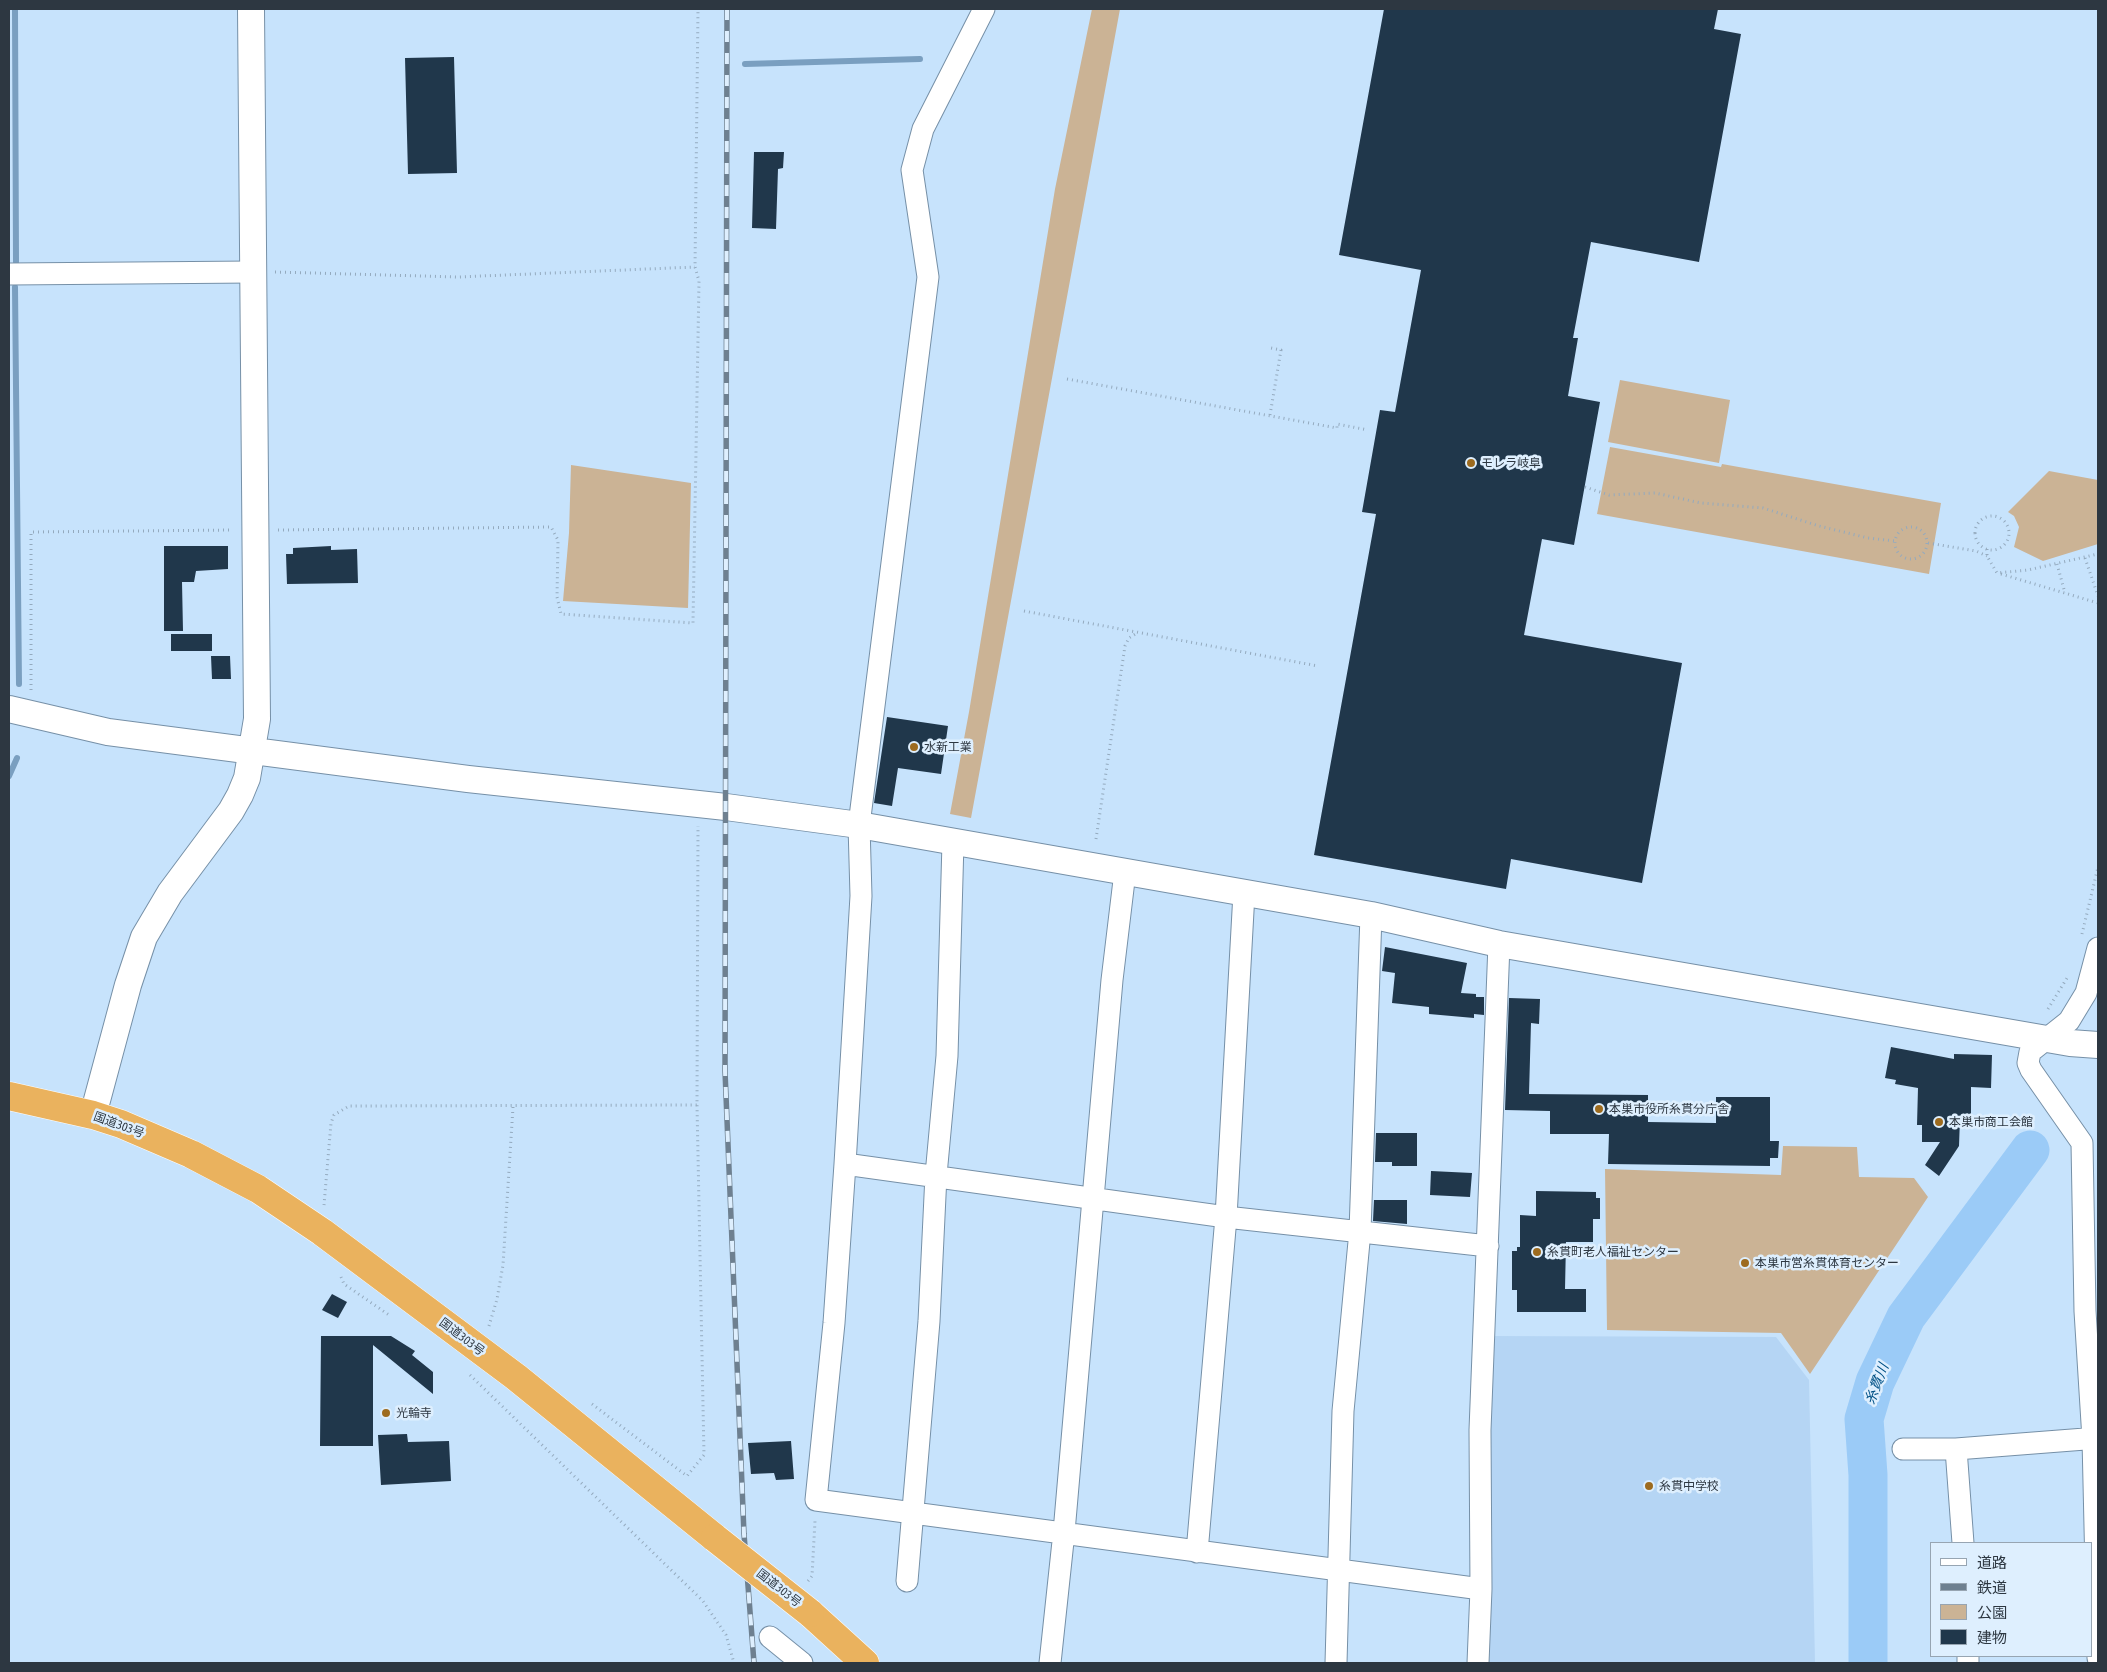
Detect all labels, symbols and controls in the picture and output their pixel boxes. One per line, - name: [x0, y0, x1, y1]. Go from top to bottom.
- place label: モレラ岐阜: [1481, 456, 1541, 470]
- marker: モレラ岐阜: [1465, 457, 1477, 469]
- place label: 水新工業: [924, 740, 972, 754]
- marker: 水新工業: [908, 741, 920, 753]
- place label: 本巣市役所糸貫分庁舎: [1609, 1102, 1729, 1116]
- marker: 本巣市役所糸貫分庁舎: [1593, 1103, 1605, 1115]
- street label: 国道303号: [92, 1109, 146, 1141]
- place label: 本巣市商工会館: [1949, 1115, 2033, 1129]
- marker: 本巣市商工会館: [1933, 1116, 1945, 1128]
- place label: 糸貫町老人福祉センター: [1547, 1245, 1679, 1259]
- marker: 糸貫町老人福祉センター: [1531, 1246, 1543, 1258]
- place label: 本巣市営糸貫体育センター: [1755, 1256, 1899, 1270]
- marker: 本巣市営糸貫体育センター: [1739, 1257, 1751, 1269]
- street label: 国道303号: [437, 1315, 487, 1359]
- water label: 糸貫川: [1862, 1361, 1892, 1407]
- place label: 光輪寺: [396, 1406, 432, 1420]
- marker: 光輪寺: [380, 1407, 392, 1419]
- place label: 糸貫中学校: [1659, 1479, 1719, 1493]
- marker: 糸貫中学校: [1643, 1480, 1655, 1492]
- legend: [1930, 1542, 2092, 1657]
- text: 道路: [1977, 1554, 2007, 1571]
- street label: 国道303号: [754, 1566, 804, 1610]
- text: 鉄道: [1977, 1579, 2007, 1596]
- text: 公園: [1977, 1604, 2007, 1621]
- text: 建物: [1977, 1629, 2007, 1646]

